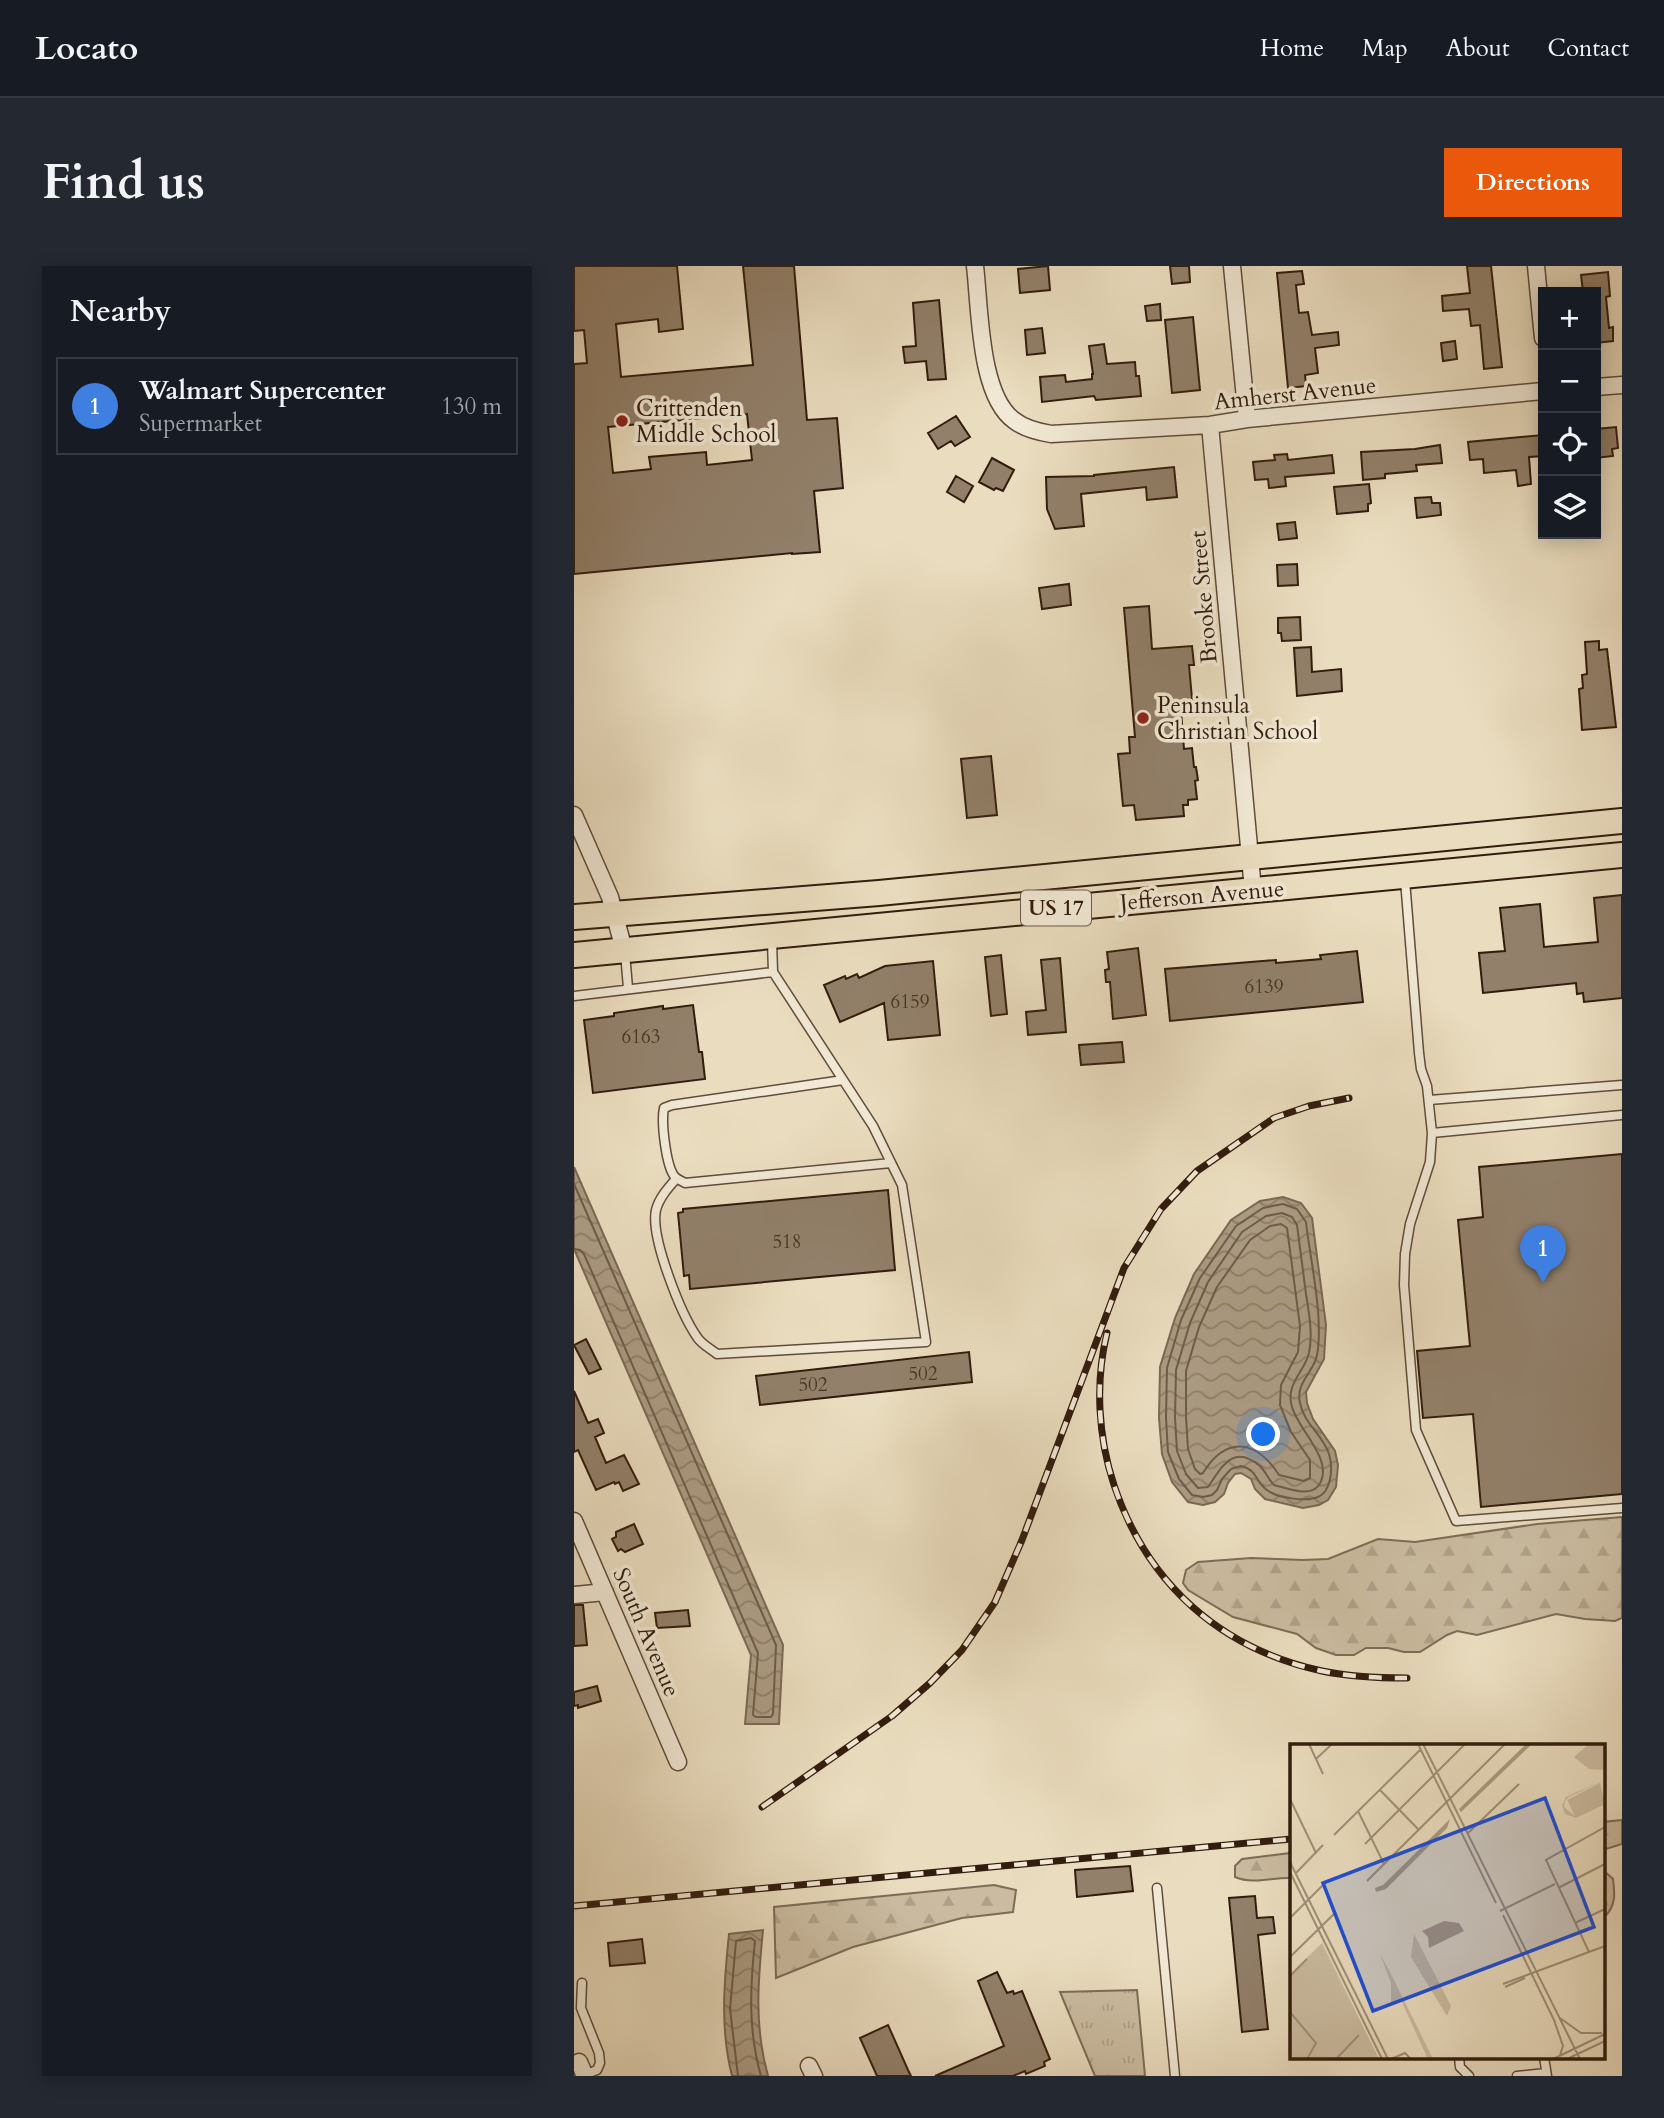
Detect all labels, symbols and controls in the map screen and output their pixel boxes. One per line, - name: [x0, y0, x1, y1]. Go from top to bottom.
- text: Locato: [35, 26, 138, 71]
- text: Home: [1260, 32, 1324, 65]
- text: Map: [1362, 32, 1408, 65]
- text: About: [1446, 32, 1510, 65]
- text: Contact: [1548, 32, 1629, 65]
- button: Directions: [1444, 148, 1622, 217]
- text: Find us: [42, 149, 205, 216]
- map controls: [1538, 287, 1601, 539]
- button: +: [1538, 287, 1601, 350]
- text: Nearby: [70, 291, 171, 332]
- button: −: [1538, 350, 1601, 413]
- street label: Amherst Avenue: [1212, 370, 1378, 417]
- text: Walmart Supercenter: [139, 373, 386, 408]
- text: 1: [89, 391, 101, 422]
- text: 130 m: [441, 391, 502, 422]
- place label: Crittenden Middle School: [636, 393, 777, 450]
- text: Supermarket: [139, 408, 262, 439]
- marker: Crittenden Middle School: [614, 413, 630, 429]
- button: locate: [1538, 413, 1601, 476]
- button: layers: [1538, 476, 1601, 539]
- street label: Brooke Street: [1182, 529, 1225, 665]
- place label: Peninsula Christian School: [1157, 690, 1318, 747]
- marker: Peninsula Christian School: [1135, 710, 1151, 726]
- street label: Jefferson Avenue: [1116, 873, 1286, 918]
- road number: US 17: [1021, 890, 1091, 926]
- house number: 6139: [1245, 974, 1284, 1000]
- house number: 6159: [891, 989, 930, 1015]
- house number: 6163: [622, 1024, 660, 1050]
- pin: 1: [1520, 1225, 1566, 1283]
- house number: 518: [772, 1229, 802, 1255]
- house number: 502: [908, 1361, 938, 1387]
- house number: 502: [798, 1372, 828, 1398]
- your location: [1246, 1417, 1280, 1451]
- street label: South Avenue: [605, 1563, 688, 1701]
- inset map: [1290, 1744, 1604, 2058]

